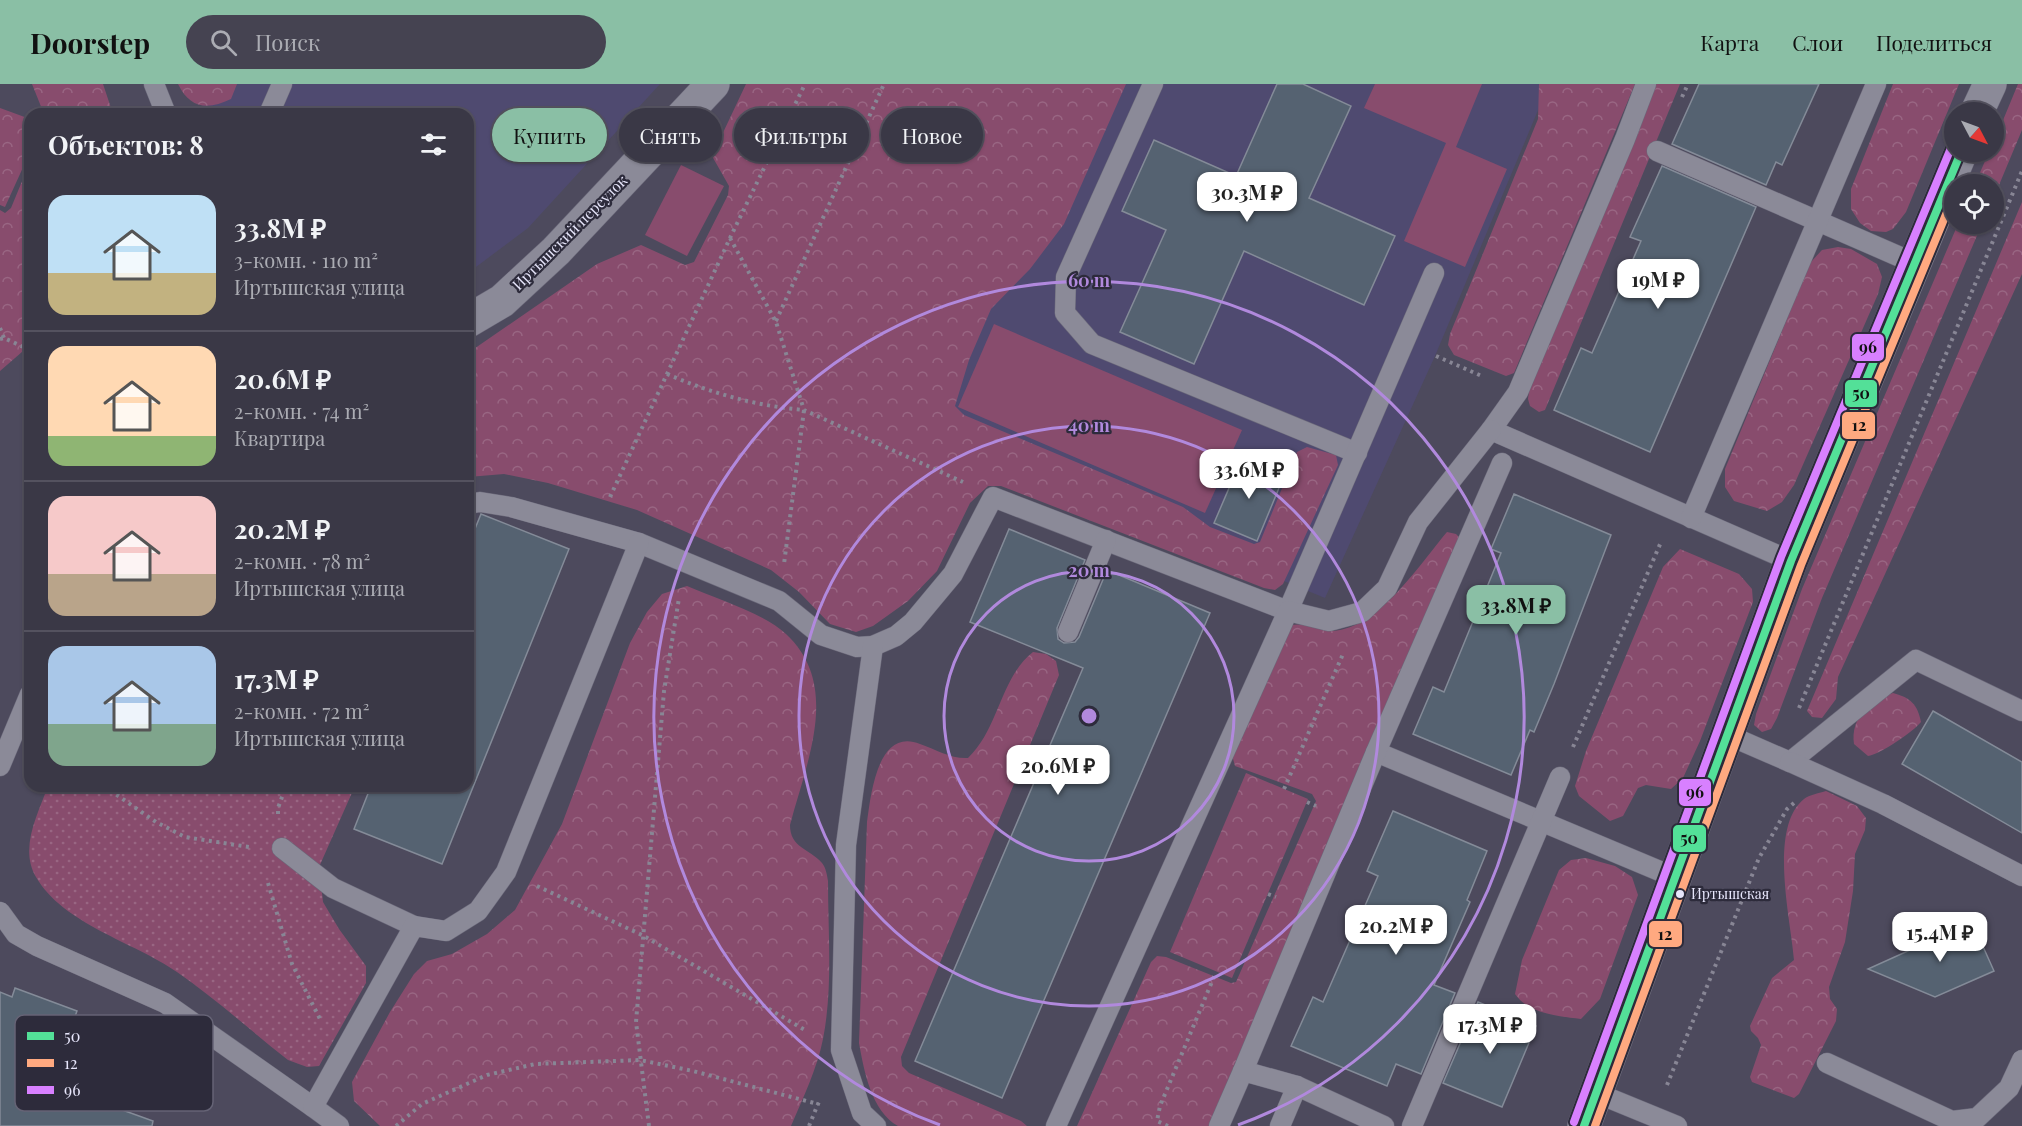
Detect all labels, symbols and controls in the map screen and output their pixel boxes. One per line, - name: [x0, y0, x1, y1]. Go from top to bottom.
- search box: [186, 15, 606, 69]
- text: Doorstep: [30, 24, 150, 61]
- icon: search: [207, 26, 240, 59]
- text: Поиск: [255, 27, 320, 57]
- text: Карта: [1700, 28, 1759, 56]
- text: Слои: [1792, 28, 1843, 56]
- text: Поделиться: [1876, 28, 1992, 56]
- north arrow: [1944, 102, 2004, 162]
- map controls: [1944, 102, 2004, 234]
- chip: Купить: [492, 108, 607, 162]
- chip: Снять: [619, 108, 722, 162]
- chip: Фильтры: [734, 108, 869, 162]
- chip: Новое: [881, 108, 983, 162]
- text: Объектов: 8: [48, 127, 204, 162]
- icon: filters: [417, 128, 450, 161]
- street label: Иртышский переулок: [507, 170, 631, 294]
- pin: 30.3M ₽: [1192, 172, 1302, 223]
- button: locate: [1944, 174, 2004, 234]
- text: 30.3M ₽: [1211, 178, 1283, 205]
- text: 33.8M ₽: [234, 210, 326, 245]
- icon: home: [96, 219, 168, 291]
- text: 3-комн. · 110 m²: [234, 246, 378, 273]
- pin: 19M ₽: [1616, 259, 1700, 310]
- text: 19M ₽: [1631, 265, 1685, 292]
- text: 60 m: [1068, 268, 1111, 292]
- text: Иртышская улица: [234, 273, 405, 300]
- line badge: 96: [1851, 333, 1885, 362]
- text: 96: [1859, 336, 1877, 357]
- text: 20.6M ₽: [234, 361, 331, 396]
- icon: home: [96, 370, 168, 442]
- line badge: 50: [1844, 379, 1878, 408]
- text: 50: [1852, 382, 1870, 403]
- text: 2-комн. · 74 m²: [234, 397, 369, 424]
- line badge: 12: [1841, 411, 1876, 440]
- text: 40 m: [1068, 413, 1111, 437]
- text: 12: [1852, 414, 1866, 435]
- text: Квартира: [234, 424, 325, 451]
- pin: 33.6M ₽: [1194, 449, 1304, 500]
- text: 33.6M ₽: [1214, 455, 1284, 482]
- text: 20.2M ₽: [234, 511, 330, 546]
- icon: home: [96, 520, 168, 592]
- text: 2-комн. · 78 m²: [234, 547, 370, 574]
- text: 20 m: [1068, 558, 1110, 582]
- text: Иртышская улица: [234, 574, 405, 601]
- pin: 33.8M ₽: [1461, 585, 1571, 636]
- text: 33.8M ₽: [1481, 591, 1551, 618]
- text: 17.3M ₽: [234, 661, 319, 696]
- icon: home: [96, 670, 168, 742]
- text: 2-комн. · 72 m²: [234, 697, 370, 724]
- centre of rings: [1079, 706, 1099, 726]
- text: Иртышская улица: [234, 724, 405, 751]
- pin: 20.6M ₽: [1003, 745, 1113, 796]
- text: 20.6M ₽: [1021, 751, 1095, 778]
- line badge: 96: [1678, 778, 1712, 807]
- text: 96: [1686, 781, 1704, 802]
- line badge: 50: [1672, 824, 1707, 853]
- text: 50: [1680, 827, 1698, 848]
- place label: Иртышская: [1691, 884, 1770, 903]
- marker: Иртышская: [1674, 888, 1686, 900]
- pin: 20.2M ₽: [1341, 905, 1451, 956]
- text: 20.2M ₽: [1359, 911, 1433, 938]
- pin: 15.4M ₽: [1885, 912, 1995, 963]
- text: 15.4M ₽: [1906, 918, 1974, 945]
- line badge: 12: [1648, 920, 1683, 948]
- text: 12: [1658, 923, 1672, 944]
- pin: 17.3M ₽: [1435, 1004, 1545, 1055]
- text: 17.3M ₽: [1457, 1010, 1523, 1037]
- legend: [15, 1015, 213, 1111]
- text: 50: [64, 1025, 80, 1046]
- text: 12: [64, 1052, 78, 1073]
- text: 96: [64, 1079, 80, 1100]

